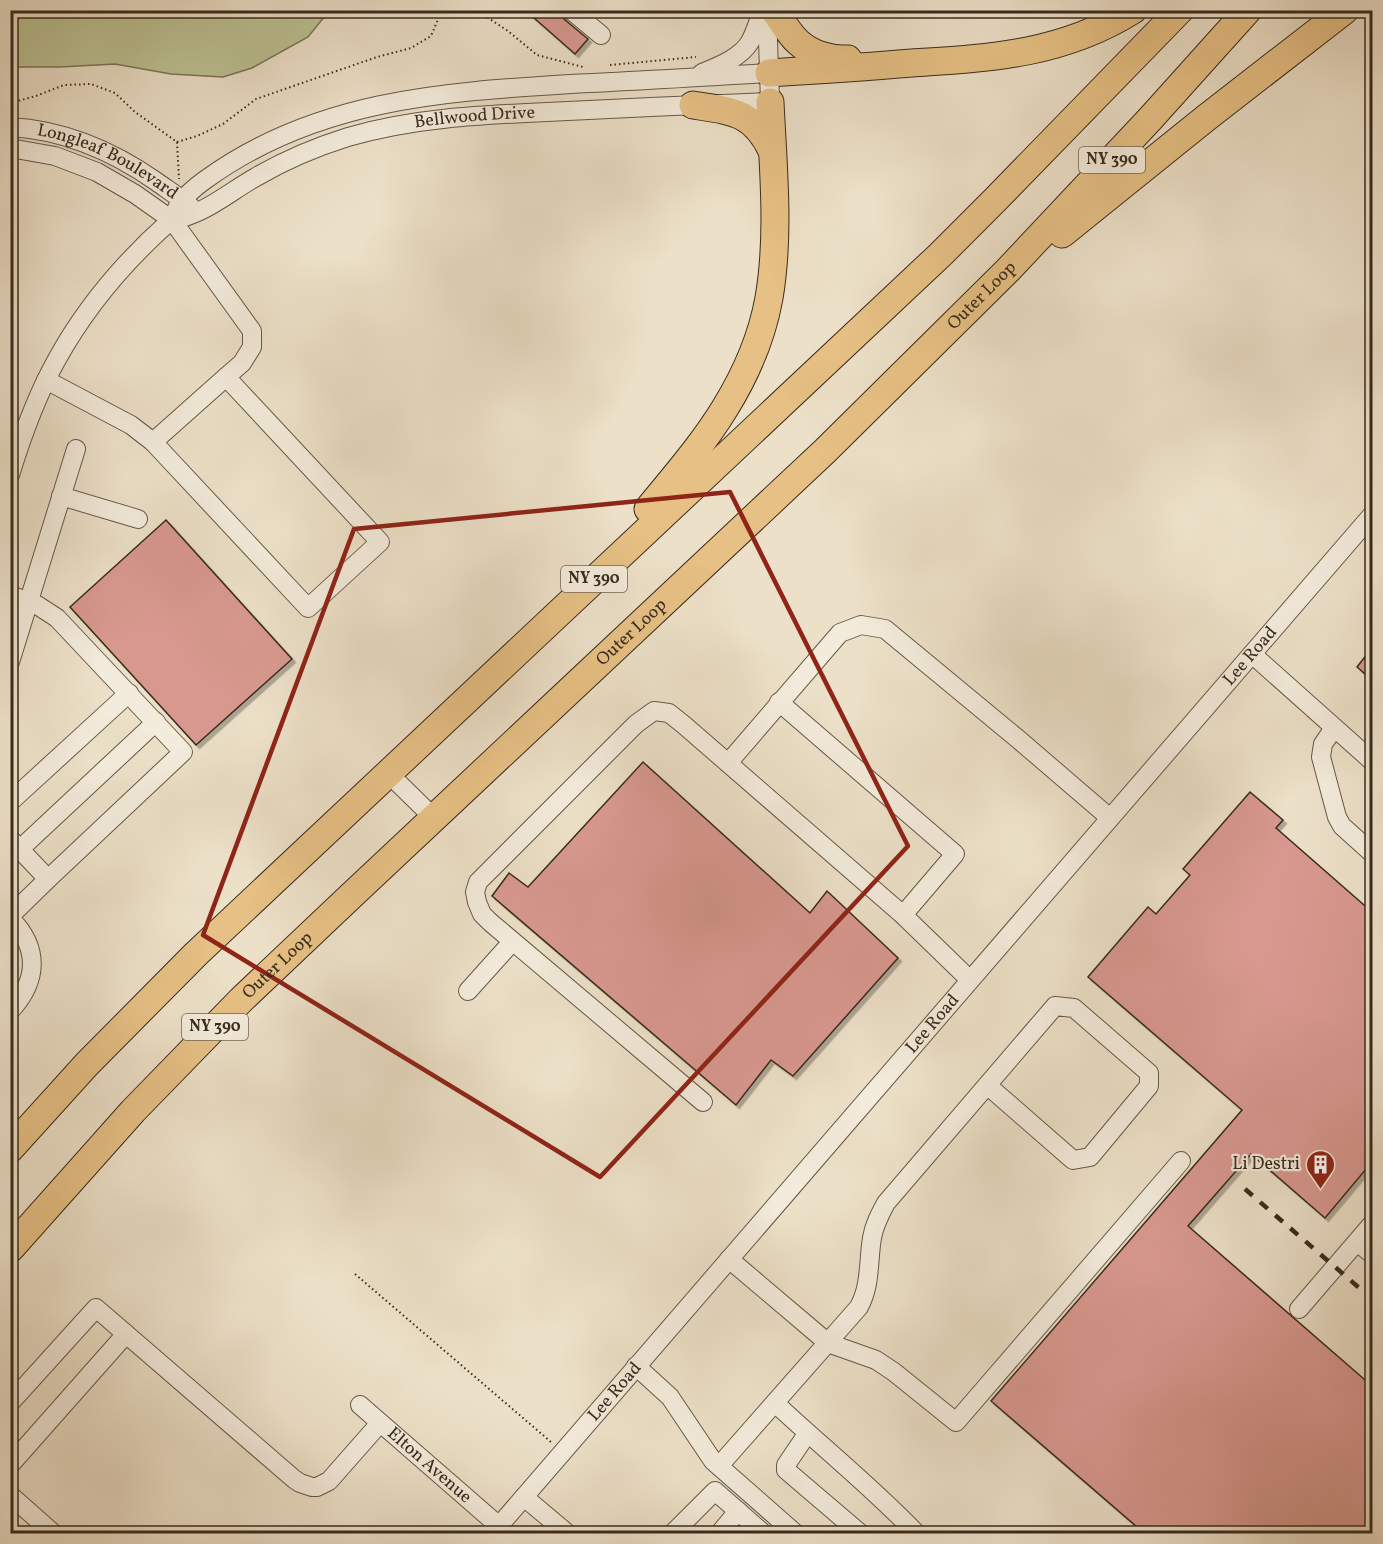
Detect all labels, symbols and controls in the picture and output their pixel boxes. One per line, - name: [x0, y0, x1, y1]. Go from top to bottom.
- street label: Bellwood Drive: [412, 100, 536, 135]
- street label: Longleaf Boulevard: [35, 118, 183, 206]
- road number: NY 390: [1079, 147, 1145, 173]
- street label: Outer Loop: [942, 256, 1022, 336]
- road number: NY 390: [561, 566, 627, 592]
- street label: Outer Loop: [591, 593, 672, 672]
- street label: Lee Road: [1217, 621, 1283, 691]
- street label: Outer Loop: [237, 926, 318, 1005]
- street label: Lee Road: [900, 989, 965, 1059]
- road number: NY 390: [182, 1014, 248, 1040]
- building icon: Li Destri: [1305, 1148, 1337, 1190]
- place label: Li Destri: [1232, 1152, 1300, 1177]
- street label: Lee Road: [582, 1357, 648, 1427]
- street label: Elton Avenue: [382, 1421, 477, 1509]

